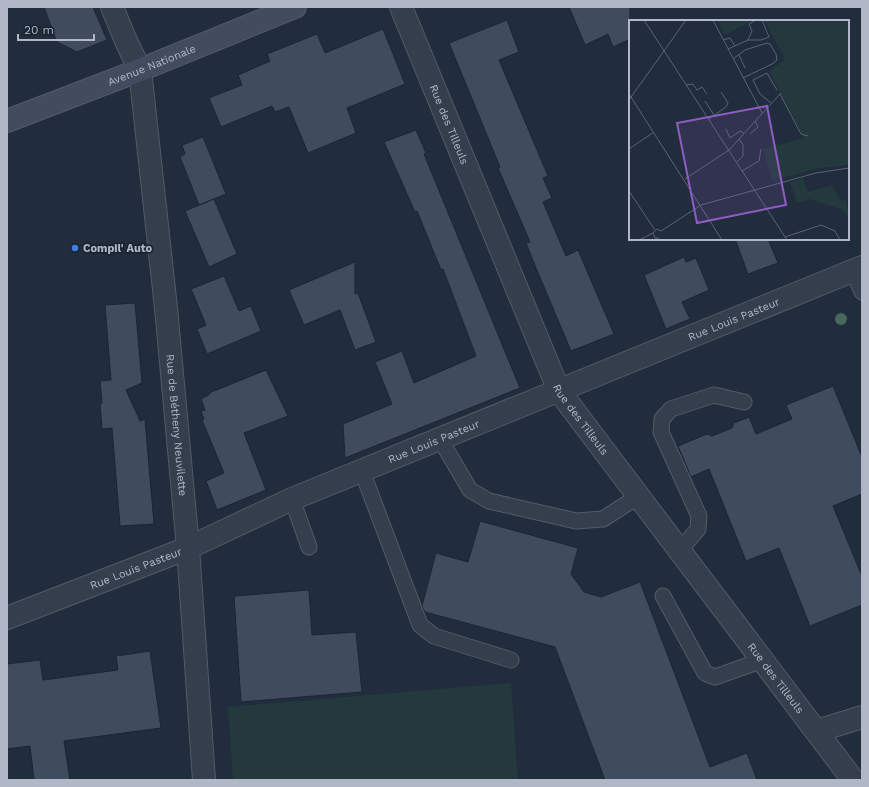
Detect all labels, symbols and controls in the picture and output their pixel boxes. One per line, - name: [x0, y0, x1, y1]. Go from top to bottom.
- scale bar: [18, 16, 94, 42]
- inset map: [629, 20, 849, 240]
- text: 20 m: [24, 23, 54, 37]
- street label: Avenue Nationale: [106, 42, 197, 88]
- street label: Rue des Tilleuls: [427, 83, 472, 166]
- place label: Compil' Auto: [83, 242, 153, 255]
- marker: Compil' Auto: [70, 243, 80, 253]
- street label: Rue Louis Pasteur: [686, 295, 782, 344]
- street label: Rue de Bétheny Neuvilette: [164, 354, 190, 497]
- street label: Rue des Tilleuls: [550, 382, 612, 458]
- street label: Rue Louis Pasteur: [386, 417, 482, 466]
- street label: Rue Louis Pasteur: [88, 544, 184, 592]
- street label: Rue des Tilleuls: [745, 640, 807, 716]

